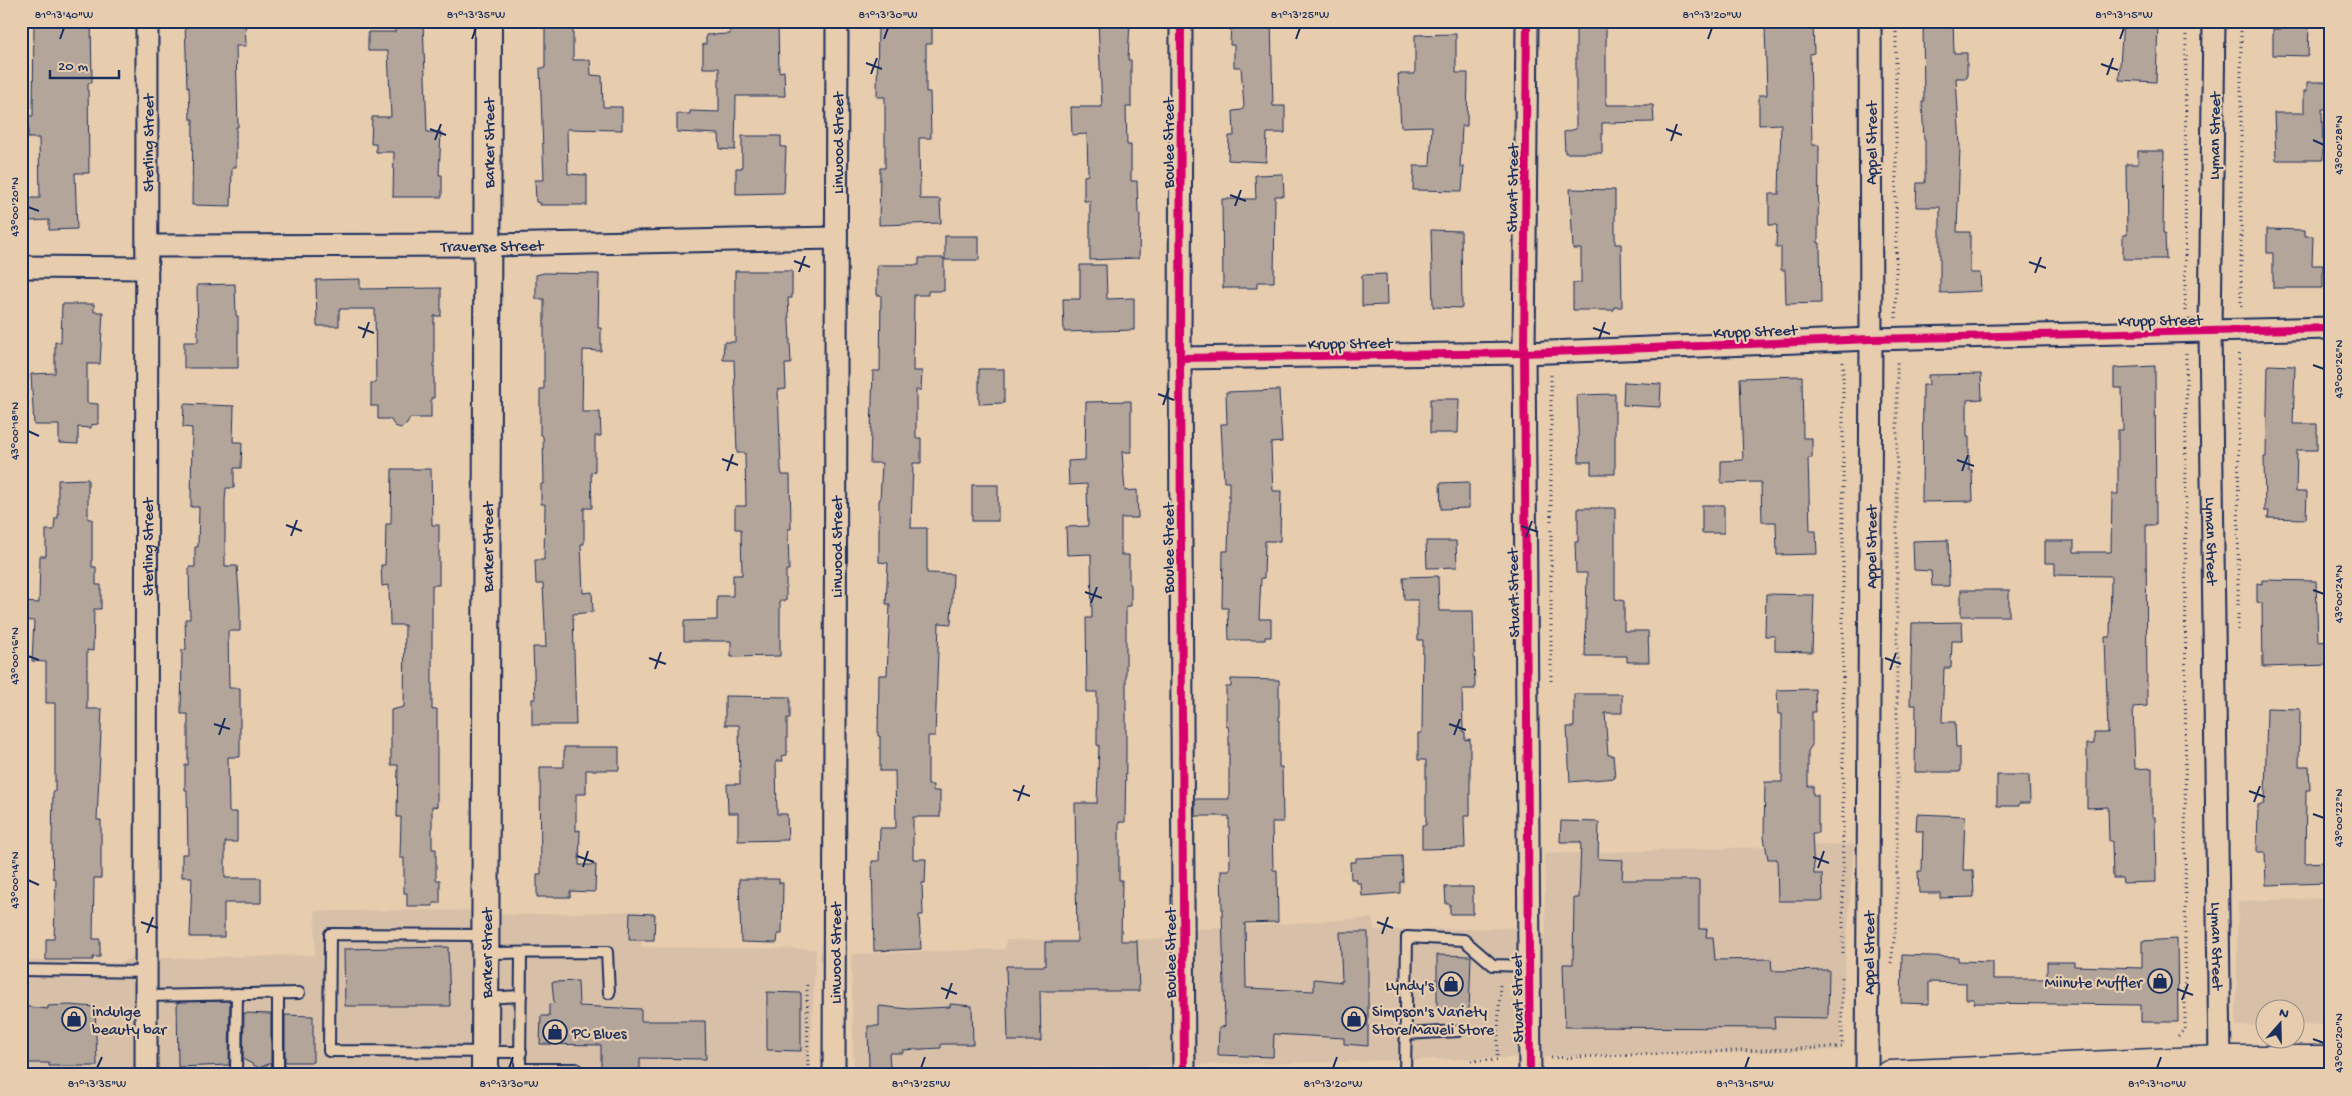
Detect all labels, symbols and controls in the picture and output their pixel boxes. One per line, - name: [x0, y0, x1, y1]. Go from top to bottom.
- text: 81°13'40"W: [35, 9, 93, 23]
- text: 81°13'35"W: [447, 9, 505, 23]
- text: 81°13'30"W: [858, 9, 918, 23]
- text: 81°13'25"W: [1271, 9, 1329, 23]
- text: 81°13'20"W: [1683, 9, 1741, 23]
- text: 81°13'15"W: [2095, 9, 2153, 23]
- scale bar: [50, 48, 119, 80]
- text: 20 m: [58, 58, 88, 76]
- street label: Lyman Street: [2206, 90, 2227, 180]
- street label: Linwood Street: [831, 91, 850, 194]
- street label: Sterling Street: [141, 92, 160, 192]
- street label: Barker Street: [482, 96, 501, 189]
- street label: Boulee Street: [1161, 96, 1180, 189]
- street label: Appel Street: [1864, 100, 1883, 185]
- text: 43°00'28"N: [2333, 115, 2347, 175]
- street label: Stuart Street: [1504, 142, 1525, 233]
- text: 43°00'20"N: [9, 177, 23, 237]
- street label: Traverse Street: [440, 238, 545, 258]
- street label: Krupp Street: [2118, 312, 2204, 333]
- street label: Krupp Street: [1713, 322, 1799, 344]
- street label: Krupp Street: [1308, 335, 1394, 356]
- text: 43°00'26"N: [2333, 339, 2347, 398]
- text: 43°00'18"N: [9, 402, 23, 460]
- street label: Linwood Street: [829, 495, 849, 598]
- street label: Sterling Street: [140, 496, 160, 596]
- street label: Lyman Street: [2199, 497, 2219, 587]
- street label: Barker Street: [480, 500, 500, 593]
- street label: Boulee Street: [1161, 501, 1180, 594]
- street label: Appel Street: [1864, 504, 1883, 589]
- street label: Stuart Street: [1505, 547, 1526, 638]
- text: 43°00'24"N: [2333, 565, 2347, 623]
- text: 43°00'16"N: [9, 627, 23, 685]
- text: 43°00'22"N: [2333, 789, 2347, 847]
- text: 43°00'14"N: [9, 851, 23, 909]
- street label: Linwood Street: [828, 901, 847, 1004]
- street label: Lyman Street: [2205, 902, 2225, 992]
- street label: Barker Street: [479, 906, 498, 999]
- street label: Boulee Street: [1163, 906, 1182, 999]
- street label: Appel Street: [1861, 910, 1881, 995]
- street label: Stuart Street: [1509, 952, 1530, 1043]
- shop icon: Miinute Muffler: [2147, 968, 2173, 994]
- shop icon: Lyndy's: [1438, 971, 1464, 997]
- place label: Miinute Muffler: [2044, 975, 2143, 994]
- place label: Lyndy's: [1385, 978, 1435, 997]
- north arrow: [2254, 998, 2304, 1048]
- place label: indulge beauty bar: [92, 1004, 168, 1041]
- place label: Simpson's Variety Store/Maveli Store: [1372, 1004, 1495, 1041]
- text: N: [2276, 1005, 2291, 1024]
- shop icon: indulge beauty bar: [61, 1006, 87, 1032]
- shop icon: Simpson's Variety Store/Maveli Store: [1341, 1006, 1367, 1032]
- text: 43°00'20"N: [2333, 1013, 2347, 1073]
- shop icon: PC Blues: [542, 1019, 568, 1045]
- place label: PC Blues: [571, 1026, 628, 1045]
- text: 81°13'35"W: [68, 1078, 126, 1092]
- text: 81°13'30"W: [479, 1078, 539, 1092]
- text: 81°13'25"W: [892, 1078, 950, 1092]
- text: 81°13'20"W: [1304, 1078, 1362, 1092]
- text: 81°13'15"W: [1716, 1078, 1774, 1092]
- text: 81°13'10"W: [2128, 1078, 2186, 1092]

